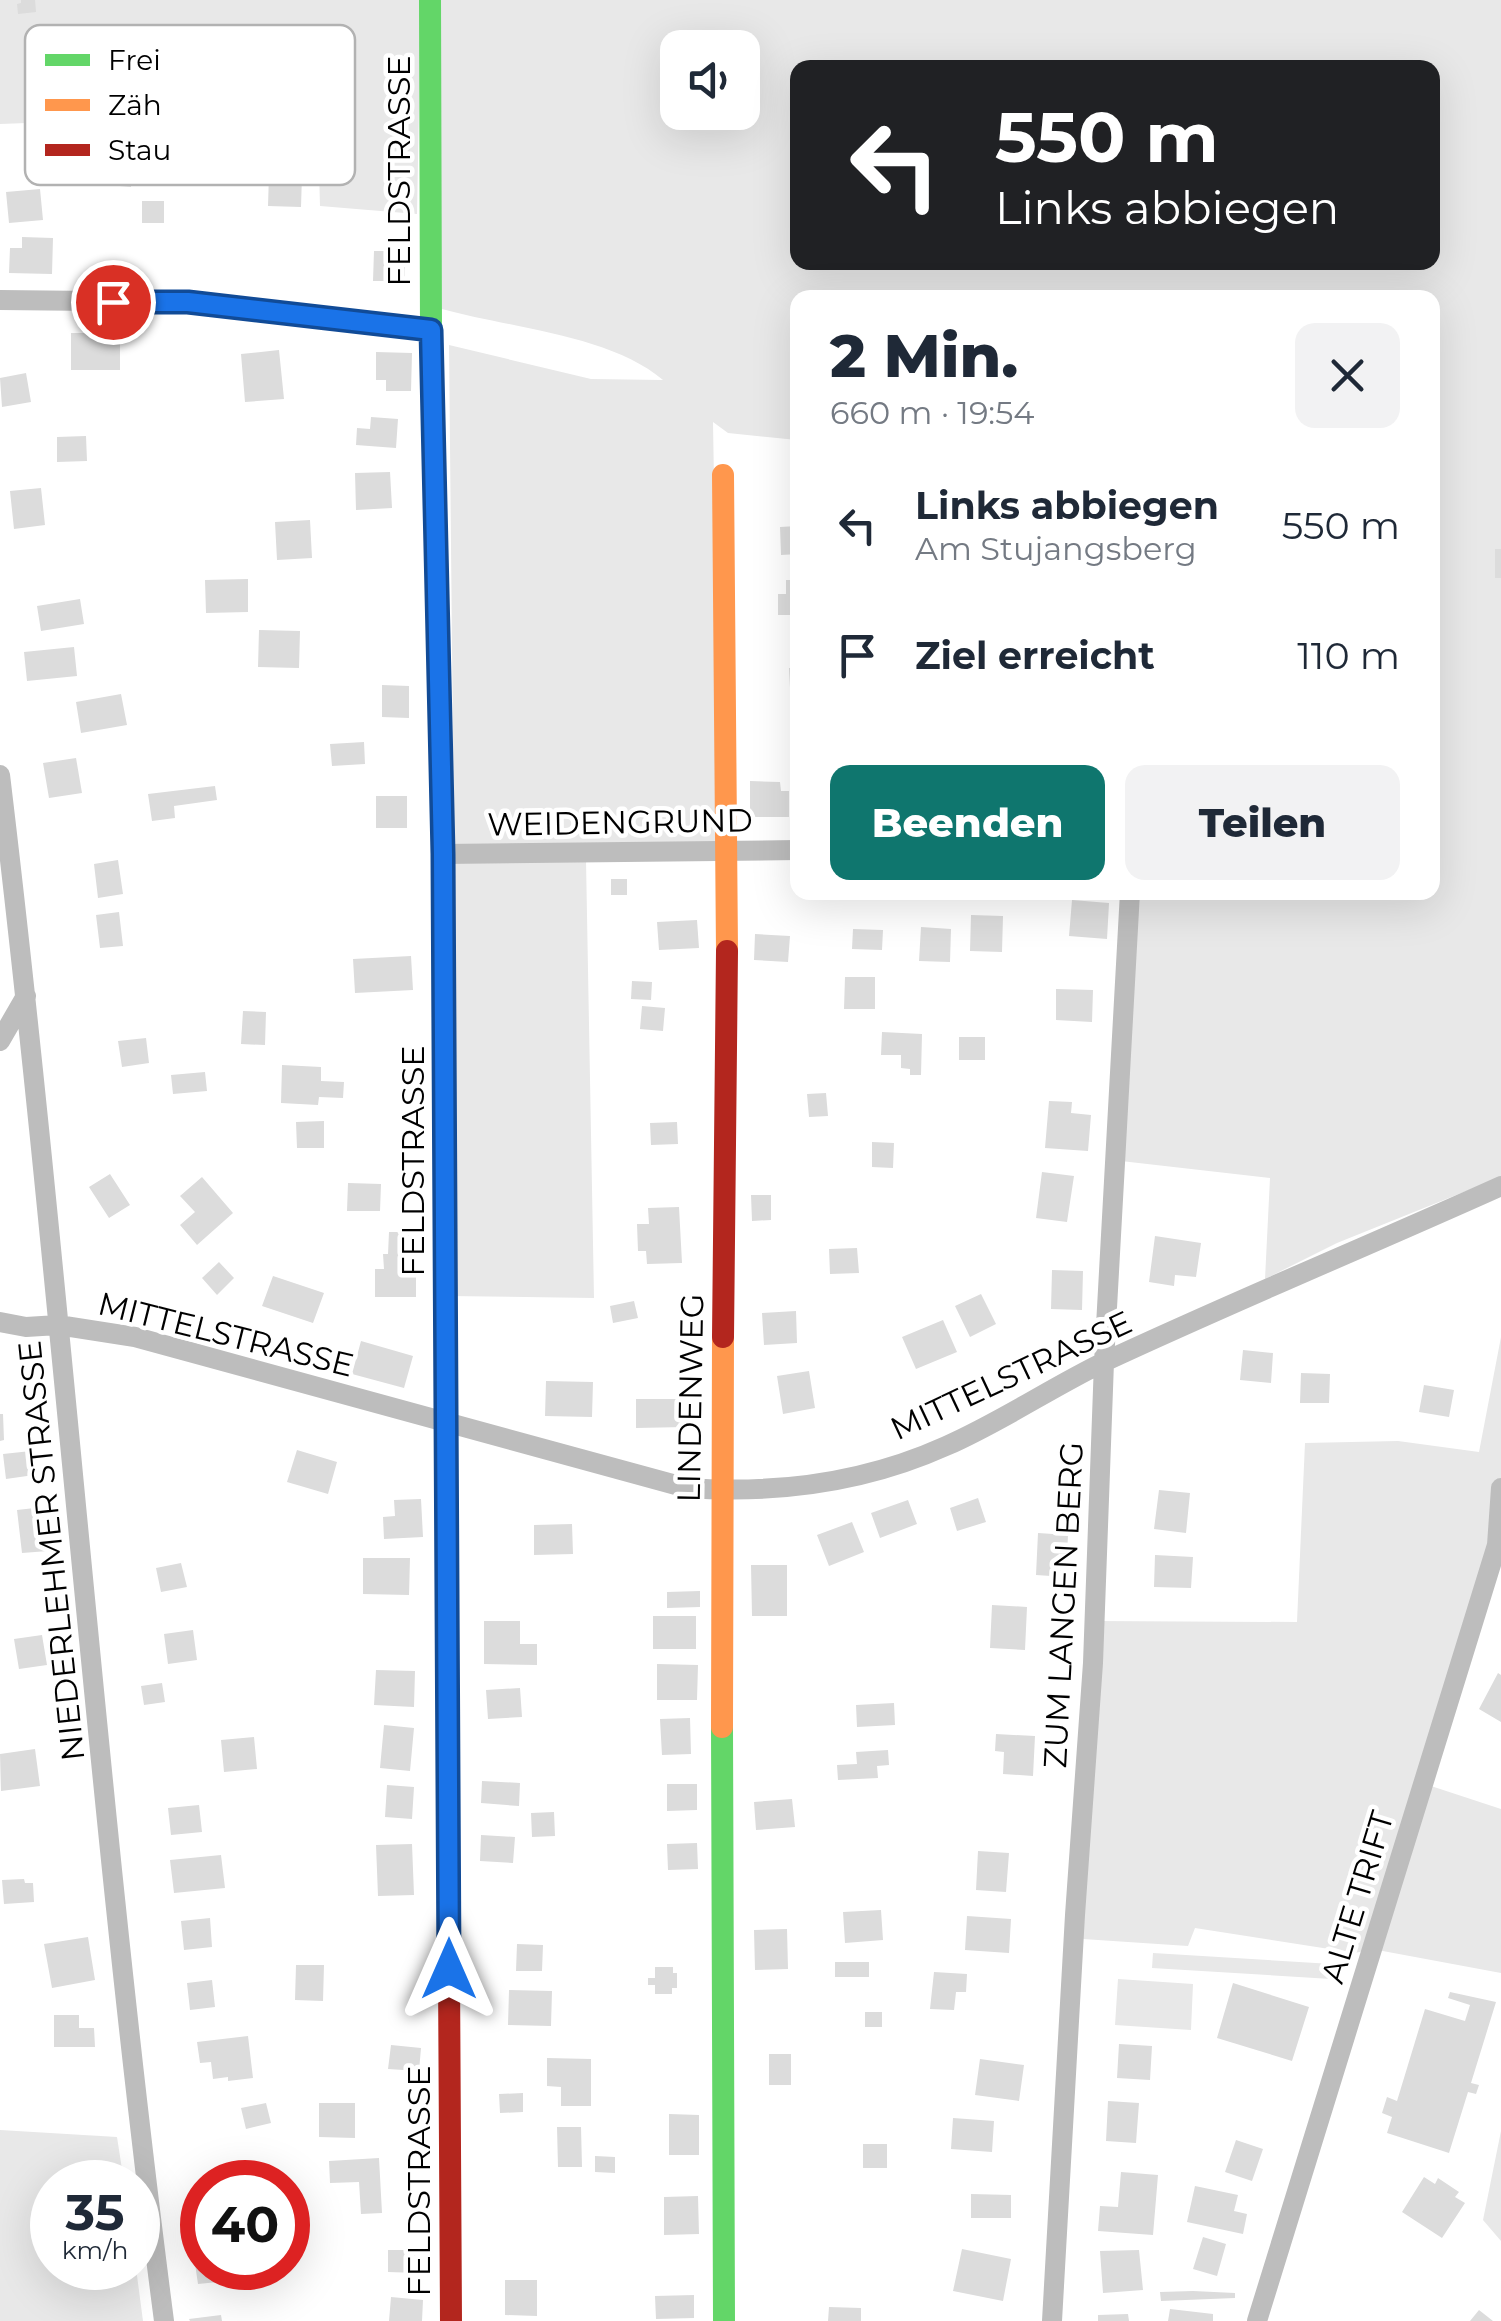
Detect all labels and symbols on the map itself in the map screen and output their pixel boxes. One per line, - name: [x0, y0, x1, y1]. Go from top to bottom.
- legend: [25, 25, 355, 185]
- text: Frei: [108, 43, 161, 77]
- street label: FELDSTRASSE: [379, 55, 418, 287]
- text: Zäh: [108, 88, 162, 122]
- text: Stau: [108, 133, 171, 167]
- pin: [71, 260, 156, 345]
- street label: WEIDENGRUND: [487, 800, 753, 844]
- street label: FELDSTRASSE: [393, 1045, 432, 1277]
- street label: MITTELSTRASSE: [94, 1283, 358, 1385]
- street label: LINDENWEG: [669, 1293, 711, 1503]
- street label: MITTELSTRASSE: [884, 1302, 1138, 1448]
- street label: NIEDERLEHMER STRASSE: [10, 1339, 92, 1763]
- street label: ZUM LANGEN BERG: [1035, 1441, 1091, 1769]
- street label: ALTE TRIFT: [1312, 1806, 1402, 1988]
- position arrow: [397, 1917, 501, 2021]
- street label: FELDSTRASSE: [399, 2065, 438, 2297]
- speed limit sign: 40: [180, 2160, 310, 2290]

